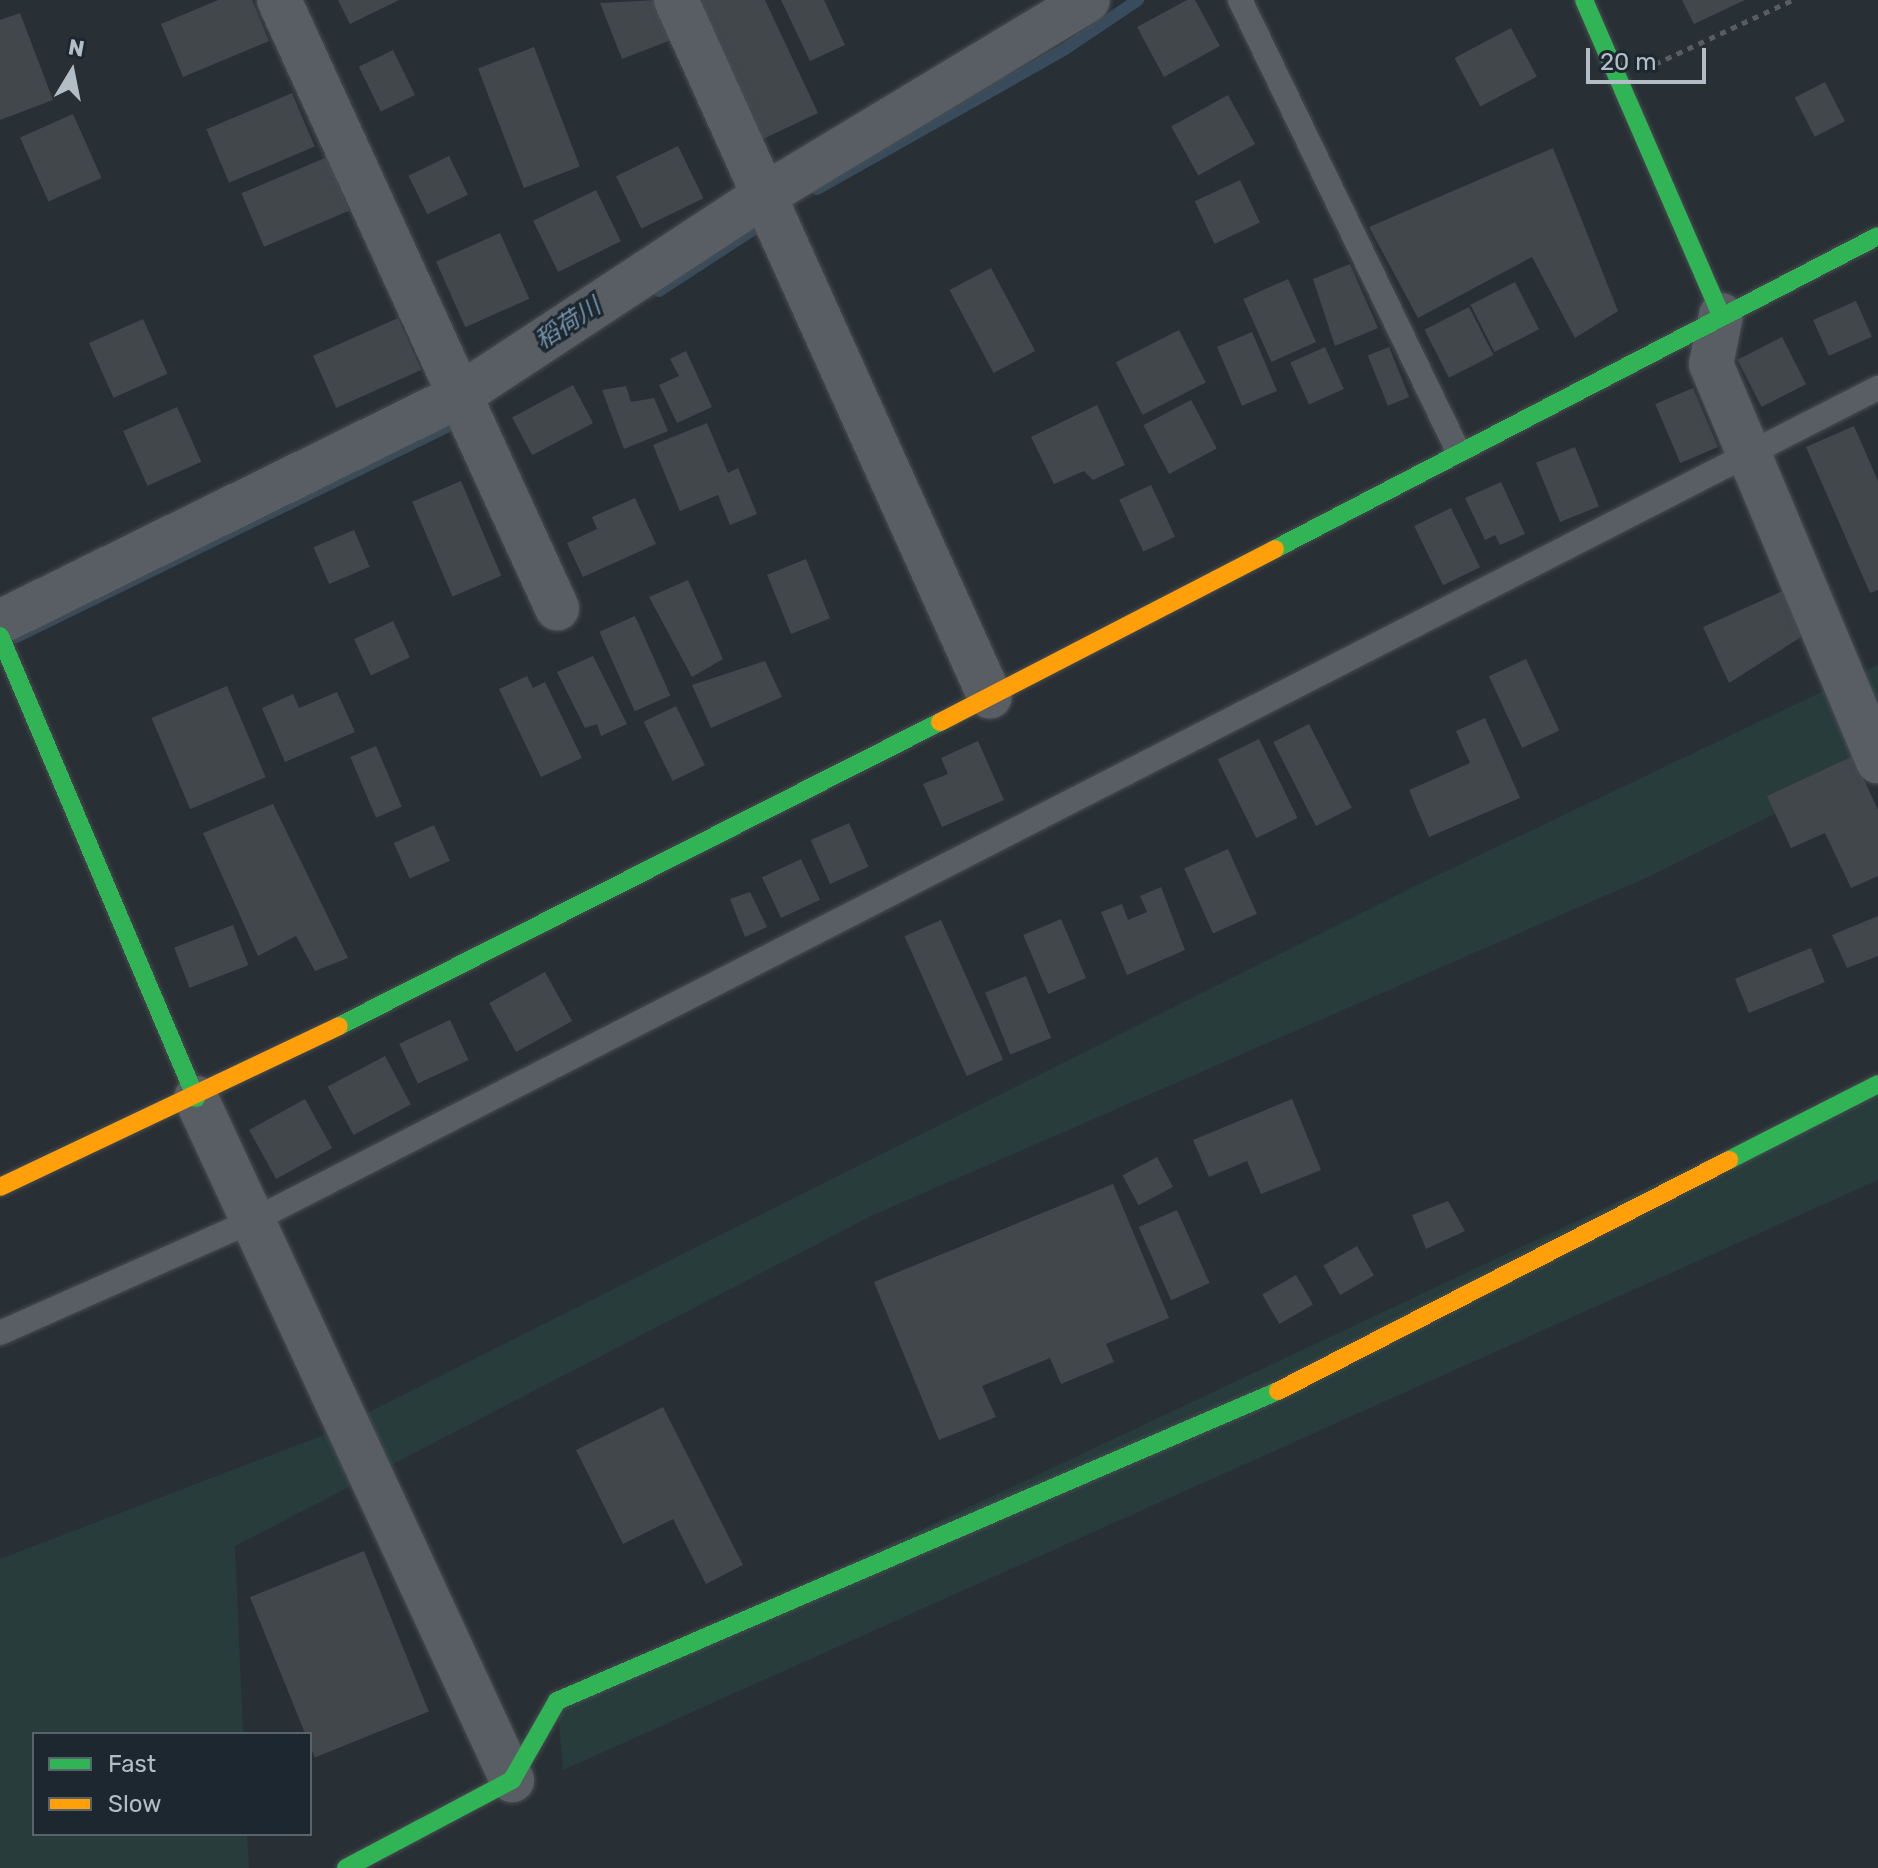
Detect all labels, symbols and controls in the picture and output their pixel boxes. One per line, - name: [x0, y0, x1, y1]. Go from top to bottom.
- north arrow: [32, 32, 112, 112]
- scale bar: [1590, 32, 1710, 82]
- text: N: [66, 33, 86, 63]
- text: 20 m: [1600, 48, 1657, 76]
- water label: 稻荷川: [530, 292, 606, 356]
- legend: [32, 1732, 312, 1836]
- text: Fast: [108, 1750, 156, 1778]
- text: Slow: [108, 1790, 161, 1818]

